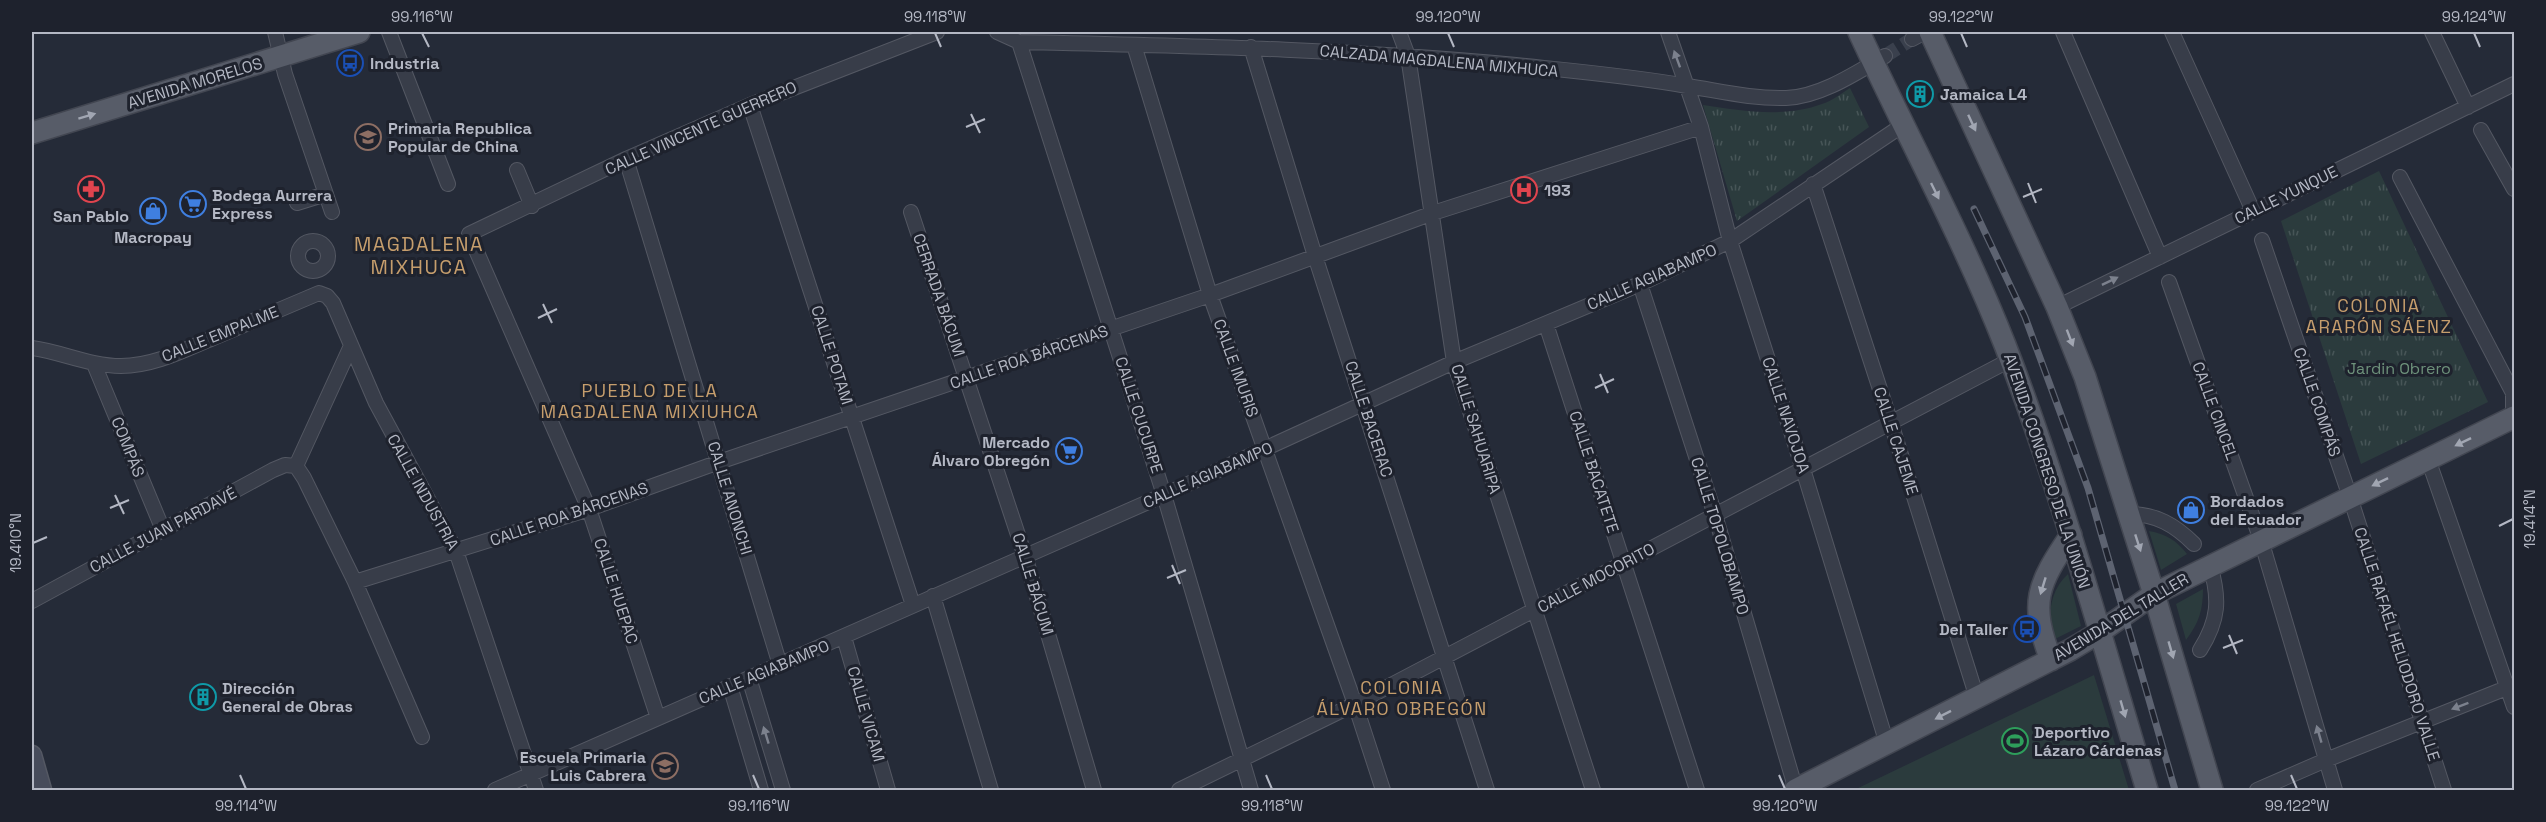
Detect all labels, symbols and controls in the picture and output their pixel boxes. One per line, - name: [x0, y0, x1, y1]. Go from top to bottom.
- text: 99.116°W: [391, 7, 453, 26]
- text: 99.118°W: [904, 7, 966, 26]
- text: 99.120°W: [1415, 7, 1481, 26]
- text: 99.122°W: [1929, 7, 1993, 26]
- text: 99.124°W: [2442, 7, 2506, 26]
- street label: CALZADA MAGDALENA MIXHUCA: [1319, 40, 1559, 82]
- bus stop icon: Industria: [335, 48, 365, 78]
- one-way arrow: [1672, 49, 1682, 67]
- street label: AVENIDA MORELOS: [125, 52, 265, 113]
- place label: Industria: [370, 53, 440, 74]
- street label: CALLE VINCENTE GUERRERO: [602, 76, 800, 180]
- building icon: Jamaica L4: [1905, 79, 1935, 109]
- place label: Jamaica L4: [1940, 84, 2027, 105]
- one-way arrow: [78, 111, 96, 120]
- one-way arrow: [1967, 114, 1976, 131]
- place label: Primaria Republica Popular de China: [388, 118, 532, 157]
- school or university icon: Primaria Republica Popular de China: [353, 122, 383, 152]
- street label: CALLE YUNQUE: [2231, 161, 2341, 229]
- pharmacy icon: San Pablo: [76, 174, 106, 204]
- hospital icon: 193: [1509, 175, 1539, 205]
- place label: 193: [1544, 180, 1571, 201]
- one-way arrow: [1929, 182, 1939, 200]
- place label: Bodega Aurrera Express: [212, 185, 332, 224]
- supermarket icon: Bodega Aurrera Express: [178, 189, 208, 219]
- shop icon: Macropay: [138, 196, 168, 226]
- place label: San Pablo: [53, 206, 129, 227]
- place label: Macropay: [114, 227, 192, 248]
- district label: MAGDALENA MIXHUCA: [354, 231, 484, 280]
- street label: CERRADA BÁCUM: [908, 231, 970, 359]
- street label: CALLE AGIABAMPO: [1584, 239, 1720, 315]
- one-way arrow: [2101, 277, 2118, 286]
- district label: COLONIA ARARÓN SÁENZ: [2306, 294, 2452, 338]
- street label: CALLE EMPALME: [159, 301, 281, 367]
- street label: CALLE POTAM: [806, 303, 858, 407]
- street label: CALLE IMURIS: [1209, 316, 1264, 420]
- street label: CALLE ROA BÁRCENAS: [947, 320, 1111, 394]
- one-way arrow: [2065, 330, 2075, 348]
- street label: CALLE COMPÁS: [2288, 345, 2346, 460]
- street label: AVENIDA CONGRESO DE LA UNIÓN: [1999, 351, 2095, 591]
- street label: CALLE CUCURPE: [1110, 354, 1168, 476]
- street label: CALLE NAVOJOA: [1757, 354, 1815, 476]
- street label: CALLE BACERAC: [1340, 358, 1398, 480]
- park label: Jardin Obrero: [2347, 358, 2451, 379]
- street label: CALLE CINCEL: [2187, 359, 2243, 464]
- street label: CALLE SAHUARIPA: [1446, 362, 1506, 496]
- district label: PUEBLO DE LA MAGDALENA MIXIUHCA: [541, 379, 759, 423]
- street label: CALLE CAJEME: [1869, 384, 1923, 498]
- street label: CALLE BACATETE: [1564, 408, 1624, 536]
- street label: COMPÁS: [106, 414, 150, 480]
- street label: CALLE INDUSTRIA: [382, 430, 464, 554]
- place label: Mercado Álvaro Obregón: [932, 432, 1050, 471]
- supermarket icon: Mercado Álvaro Obregón: [1054, 436, 1084, 466]
- street label: CALLE AGIABAMPO: [1140, 437, 1276, 513]
- one-way arrow: [2454, 437, 2471, 446]
- street label: CALLE ANONCHI: [703, 439, 757, 557]
- street label: CALLE TOPOLOBAMPO: [1686, 455, 1754, 617]
- street label: CALLE ROA BÁRCENAS: [487, 477, 651, 551]
- one-way arrow: [2372, 477, 2389, 486]
- street label: CALLE JUAN PARDAVÉ: [86, 482, 240, 578]
- text: 19.414°N: [2520, 489, 2539, 549]
- place label: Bordados del Ecuador: [2210, 491, 2301, 530]
- shop icon: Bordados del Ecuador: [2176, 495, 2206, 525]
- text: 19.410°N: [6, 513, 25, 573]
- street label: CALLE RAFAÉL HELIODORO VALLE: [2349, 524, 2445, 764]
- street label: CALLE BÁCUM: [1007, 530, 1059, 638]
- one-way arrow: [2134, 534, 2143, 552]
- street label: CALLE HUEPAC: [589, 535, 643, 647]
- street label: CALLE MOCORITO: [1534, 538, 1658, 618]
- street label: AVENIDA DEL TALLER: [2050, 568, 2192, 666]
- one-way arrow: [2037, 577, 2047, 595]
- bus stop icon: Del Taller: [2012, 614, 2042, 644]
- place label: Del Taller: [1939, 619, 2008, 640]
- street label: CALLE AGIABAMPO: [696, 635, 832, 709]
- one-way arrow: [2167, 641, 2176, 659]
- street label: CALLE VICAM: [842, 664, 890, 764]
- district label: COLONIA ÁLVARO OBREGÓN: [1316, 676, 1488, 720]
- place label: Dirección General de Obras: [222, 678, 353, 717]
- building icon: Dirección General de Obras: [188, 682, 218, 712]
- one-way arrow: [2119, 700, 2128, 718]
- one-way arrow: [2451, 702, 2469, 711]
- one-way arrow: [1934, 710, 1952, 720]
- place label: Deportivo Lázaro Cárdenas: [2034, 722, 2162, 761]
- one-way arrow: [761, 725, 770, 743]
- one-way arrow: [2314, 725, 2323, 743]
- sports icon: Deportivo Lázaro Cárdenas: [2000, 726, 2030, 756]
- place label: Escuela Primaria Luis Cabrera: [520, 747, 646, 786]
- school or university icon: Escuela Primaria Luis Cabrera: [650, 751, 680, 781]
- text: 99.114°W: [215, 796, 277, 815]
- text: 99.116°W: [728, 796, 790, 815]
- text: 99.118°W: [1241, 796, 1303, 815]
- text: 99.120°W: [1752, 796, 1818, 815]
- text: 99.122°W: [2265, 796, 2329, 815]

